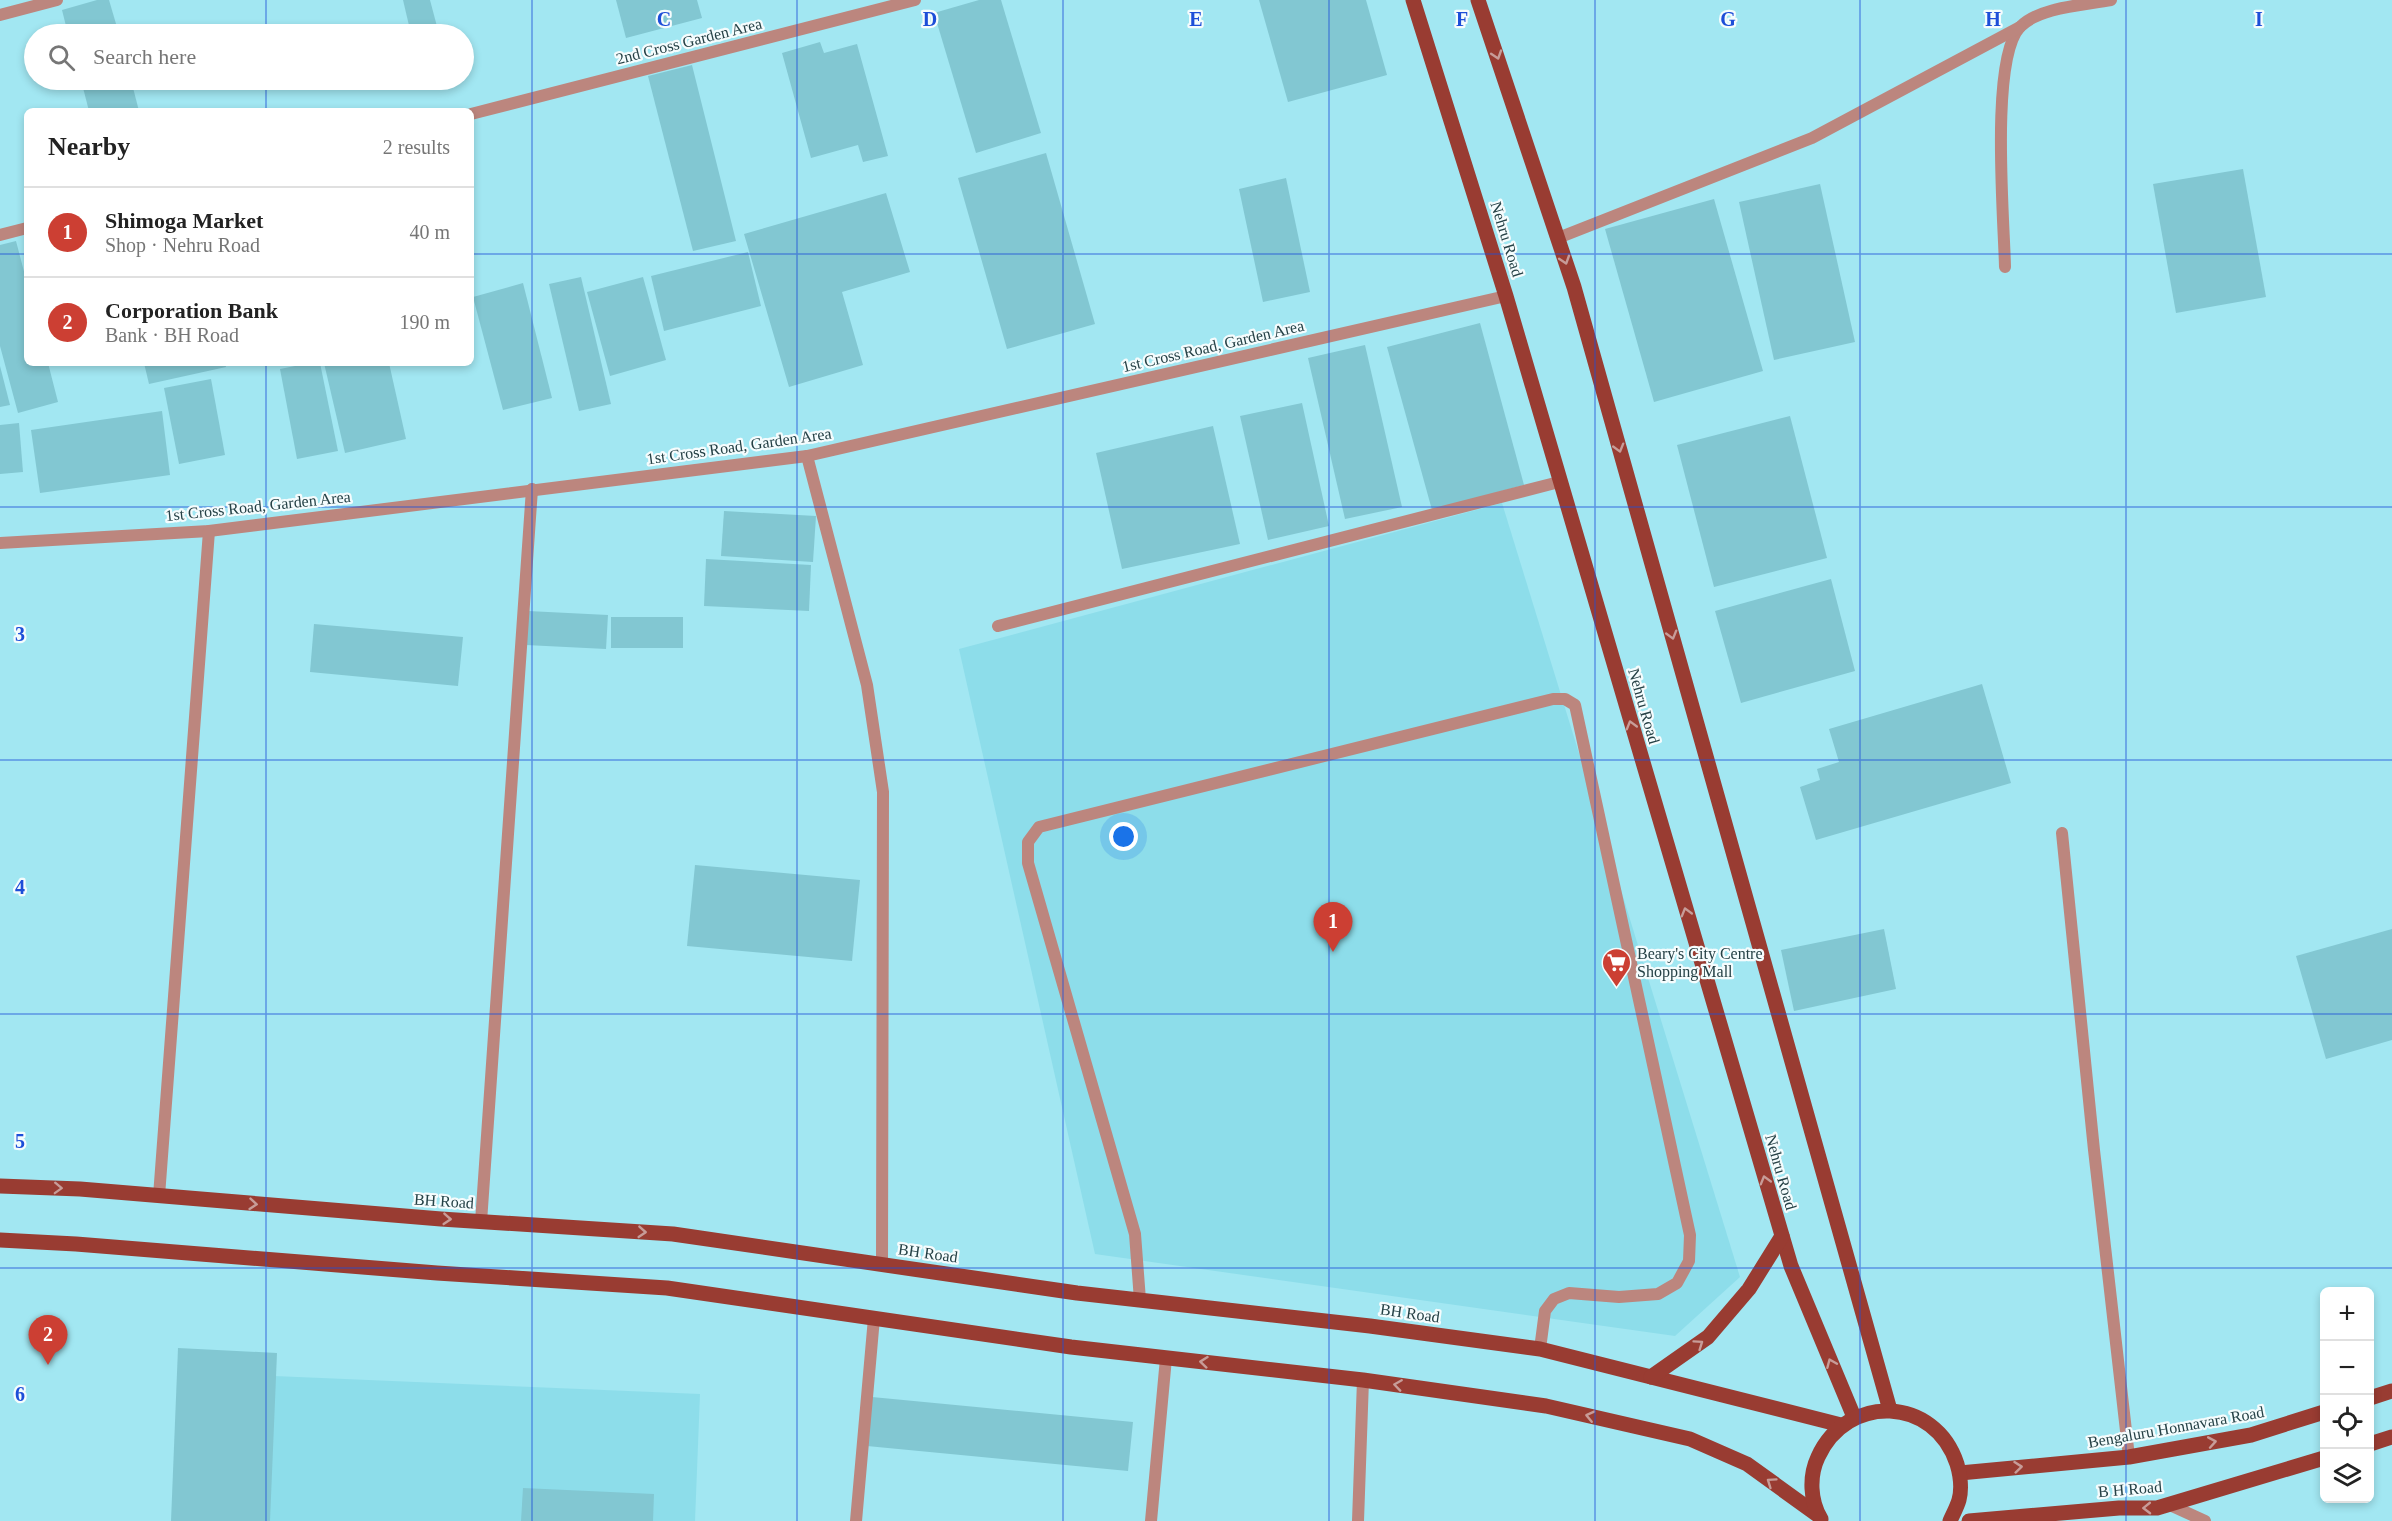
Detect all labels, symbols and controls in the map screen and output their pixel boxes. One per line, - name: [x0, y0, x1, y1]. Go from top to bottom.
- text: D: [923, 8, 937, 30]
- text: E: [1189, 8, 1203, 30]
- text: F: [1456, 8, 1468, 30]
- text: G: [1720, 8, 1736, 30]
- text: H: [1985, 8, 2001, 30]
- text: I: [2255, 8, 2263, 30]
- street label: 2nd Cross Garden Area: [614, 13, 764, 69]
- search box: [24, 24, 474, 90]
- icon: search: [45, 41, 78, 74]
- text: Search here: [93, 44, 196, 69]
- one-way arrow: [1490, 50, 1502, 60]
- text: Nearby: [48, 132, 130, 161]
- text: 2 results: [383, 136, 450, 158]
- street label: Nehru Road: [1488, 199, 1526, 279]
- text: Shimoga Market: [105, 208, 263, 233]
- text: 1: [63, 221, 73, 243]
- text: 40 m: [409, 221, 450, 243]
- text: Shop · Nehru Road: [105, 234, 260, 256]
- one-way arrow: [1558, 254, 1571, 265]
- text: Corporation Bank: [105, 298, 278, 323]
- text: 2: [63, 311, 73, 333]
- text: 190 m: [399, 311, 450, 333]
- street label: 1st Cross Road, Garden Area: [1120, 317, 1306, 375]
- text: Bank · BH Road: [105, 324, 239, 346]
- street label: 1st Cross Road, Garden Area: [646, 425, 832, 467]
- one-way arrow: [1612, 442, 1624, 453]
- street label: 1st Cross Road, Garden Area: [165, 488, 351, 524]
- text: 3: [15, 623, 25, 645]
- one-way arrow: [1665, 630, 1677, 640]
- street label: Nehru Road: [1625, 666, 1663, 746]
- one-way arrow: [1626, 720, 1638, 731]
- your location: [1109, 822, 1138, 851]
- text: 4: [15, 876, 25, 898]
- pin: 1: [1314, 902, 1352, 952]
- one-way arrow: [1681, 907, 1693, 918]
- place label: Beary's City Centre Shopping Mall: [1637, 945, 1763, 981]
- supermarket icon: Beary's City Centre Shopping Mall: [1600, 946, 1632, 988]
- text: 5: [15, 1130, 25, 1152]
- street label: Nehru Road: [1762, 1132, 1800, 1212]
- one-way arrow: [1760, 1175, 1772, 1186]
- one-way arrow: [54, 1182, 63, 1195]
- street label: BH Road: [413, 1190, 475, 1212]
- one-way arrow: [248, 1197, 257, 1210]
- one-way arrow: [443, 1213, 452, 1226]
- one-way arrow: [637, 1225, 646, 1238]
- street label: BH Road: [897, 1240, 959, 1266]
- map controls: [2320, 1287, 2374, 1503]
- button: +: [2320, 1287, 2374, 1341]
- street label: BH Road: [1379, 1300, 1441, 1326]
- pin: 2: [28, 1316, 68, 1365]
- one-way arrow: [1692, 1340, 1703, 1351]
- button: −: [2320, 1341, 2374, 1395]
- one-way arrow: [1200, 1356, 1209, 1369]
- one-way arrow: [1826, 1358, 1838, 1369]
- one-way arrow: [1393, 1379, 1402, 1391]
- text: 6: [15, 1383, 25, 1405]
- button: locate: [2320, 1395, 2374, 1449]
- street label: Bengaluru Honnavara Road: [2087, 1403, 2266, 1452]
- one-way arrow: [1585, 1410, 1595, 1423]
- one-way arrow: [2207, 1437, 2216, 1449]
- button: layers: [2320, 1449, 2374, 1503]
- one-way arrow: [2014, 1461, 2023, 1474]
- one-way arrow: [1767, 1478, 1778, 1489]
- street label: B H Road: [2097, 1478, 2163, 1500]
- one-way arrow: [2143, 1502, 2152, 1514]

